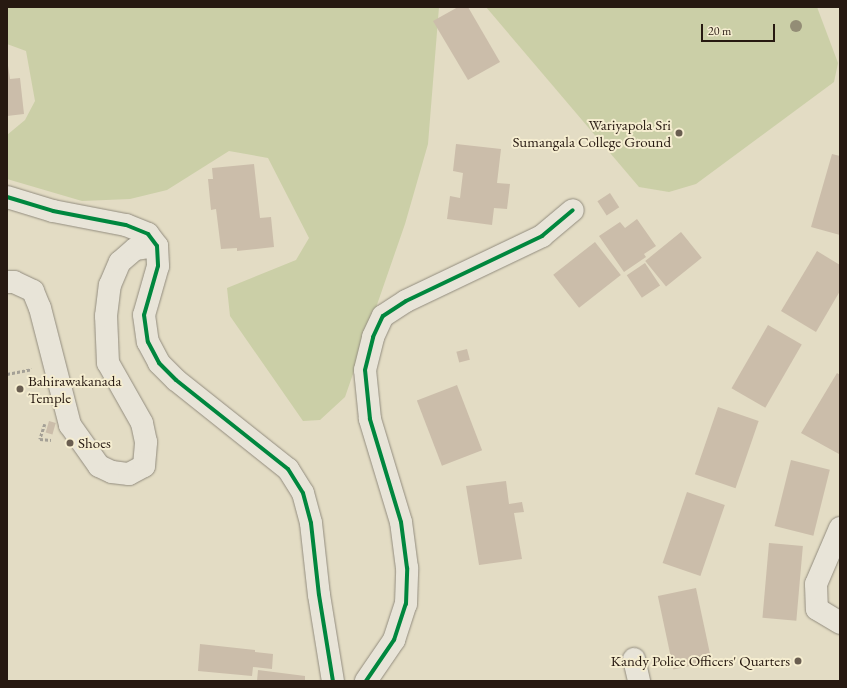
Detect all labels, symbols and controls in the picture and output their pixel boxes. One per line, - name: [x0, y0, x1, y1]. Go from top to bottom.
- scale bar: [703, 16, 777, 42]
- text: 20 m: [708, 23, 731, 39]
- place label: Wariyapola Sri Sumangala College Ground: [512, 115, 671, 150]
- marker: Wariyapola Sri Sumangala College Ground: [674, 128, 684, 138]
- place label: Bahirawakanada Temple: [28, 371, 121, 406]
- marker: Bahirawakanada Temple: [15, 384, 25, 394]
- place label: Shoes: [78, 434, 111, 452]
- marker: Shoes: [65, 438, 75, 448]
- place label: Kandy Police Officers' Quarters: [611, 652, 790, 670]
- marker: Kandy Police Officers' Quarters: [793, 656, 803, 666]

